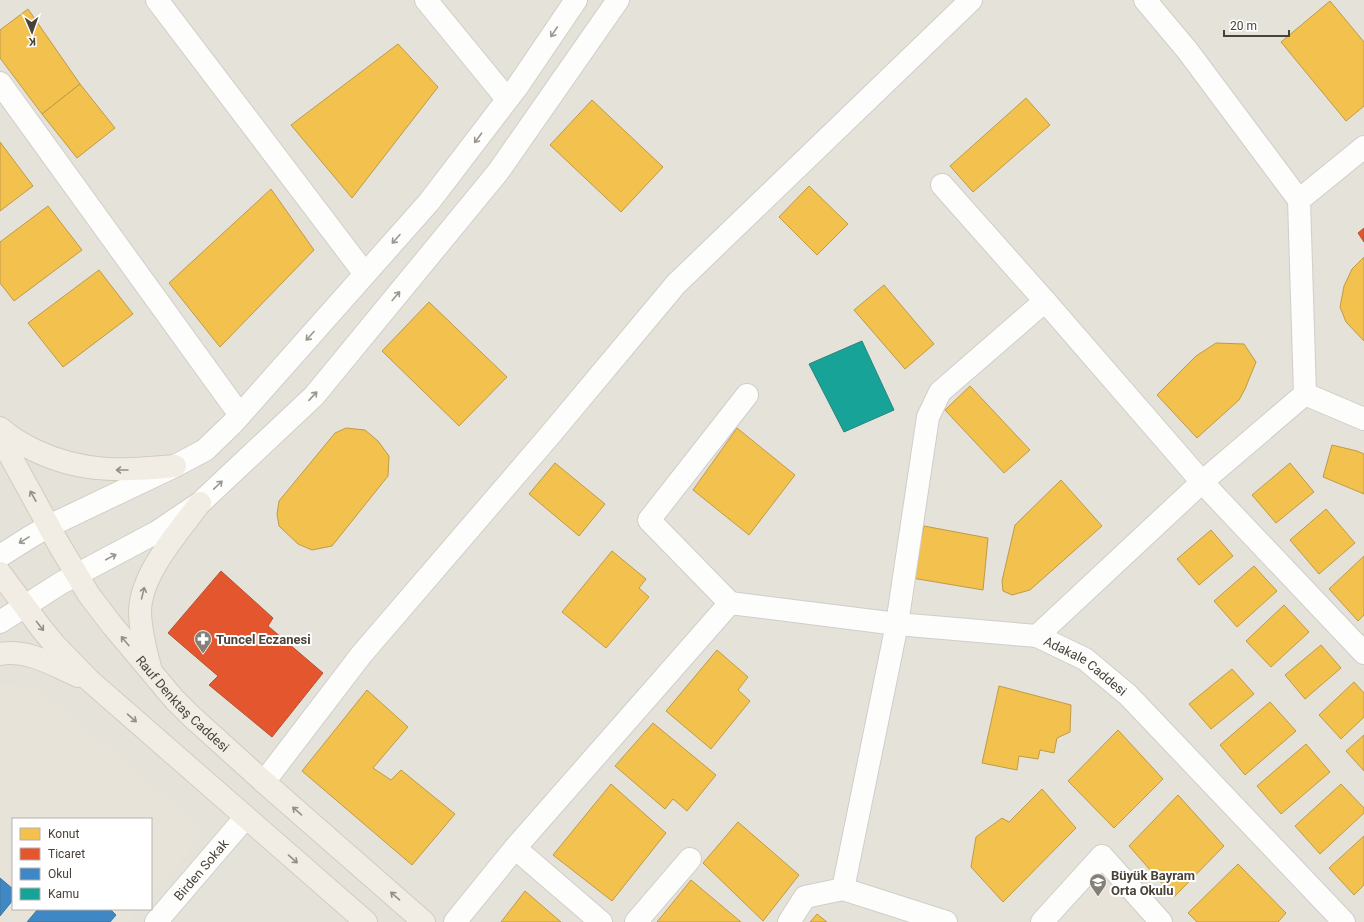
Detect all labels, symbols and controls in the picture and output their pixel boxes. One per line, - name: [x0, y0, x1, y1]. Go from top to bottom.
- north arrow: [12, 12, 52, 52]
- scale bar: [1224, 12, 1289, 38]
- text: 20 m: [1230, 19, 1257, 33]
- one-way arrow: [550, 26, 558, 37]
- text: K: [28, 35, 36, 48]
- one-way arrow: [474, 132, 482, 143]
- one-way arrow: [392, 234, 401, 244]
- one-way arrow: [392, 291, 401, 301]
- one-way arrow: [305, 331, 315, 341]
- one-way arrow: [308, 391, 318, 401]
- one-way arrow: [116, 466, 129, 474]
- one-way arrow: [213, 480, 223, 490]
- one-way arrow: [28, 490, 36, 502]
- one-way arrow: [18, 537, 30, 545]
- one-way arrow: [105, 553, 117, 560]
- one-way arrow: [140, 587, 148, 600]
- one-way arrow: [36, 621, 44, 632]
- pharmacy icon: Tuncel Eczanesi: [193, 629, 213, 654]
- place label: Tuncel Eczanesi: [216, 632, 311, 647]
- street label: Adakale Caddesi: [1042, 633, 1130, 698]
- one-way arrow: [121, 635, 130, 646]
- street label: Rauf Denktaş Caddesi: [133, 652, 232, 754]
- one-way arrow: [127, 713, 137, 723]
- one-way arrow: [291, 806, 302, 815]
- legend: [12, 818, 152, 910]
- text: Konut: [48, 827, 79, 841]
- street label: Birden Sokak: [171, 836, 231, 903]
- text: Ticaret: [48, 847, 85, 861]
- one-way arrow: [288, 854, 298, 863]
- text: Okul: [48, 867, 72, 881]
- place label: Büyük Bayram Orta Okulu: [1111, 868, 1195, 898]
- school or university icon: Büyük Bayram Orta Okulu: [1088, 872, 1108, 897]
- text: Kamu: [48, 887, 79, 901]
- one-way arrow: [389, 892, 400, 901]

